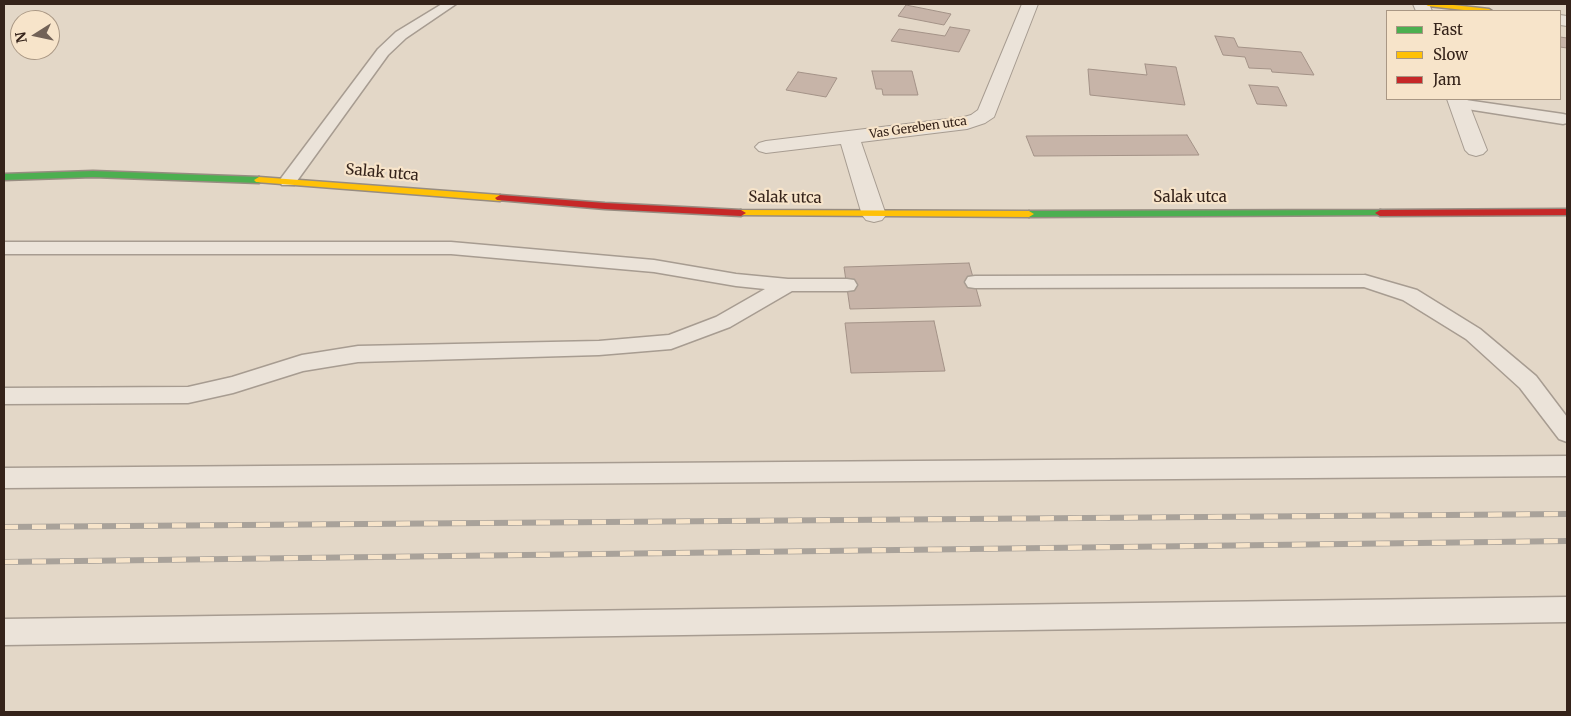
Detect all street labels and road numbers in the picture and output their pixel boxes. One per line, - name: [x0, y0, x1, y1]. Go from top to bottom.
- street label: Vas Gereben utca: [868, 114, 968, 142]
- street label: Salak utca: [345, 161, 419, 185]
- street label: Salak utca: [748, 188, 822, 208]
- street label: Salak utca: [1153, 189, 1227, 207]

